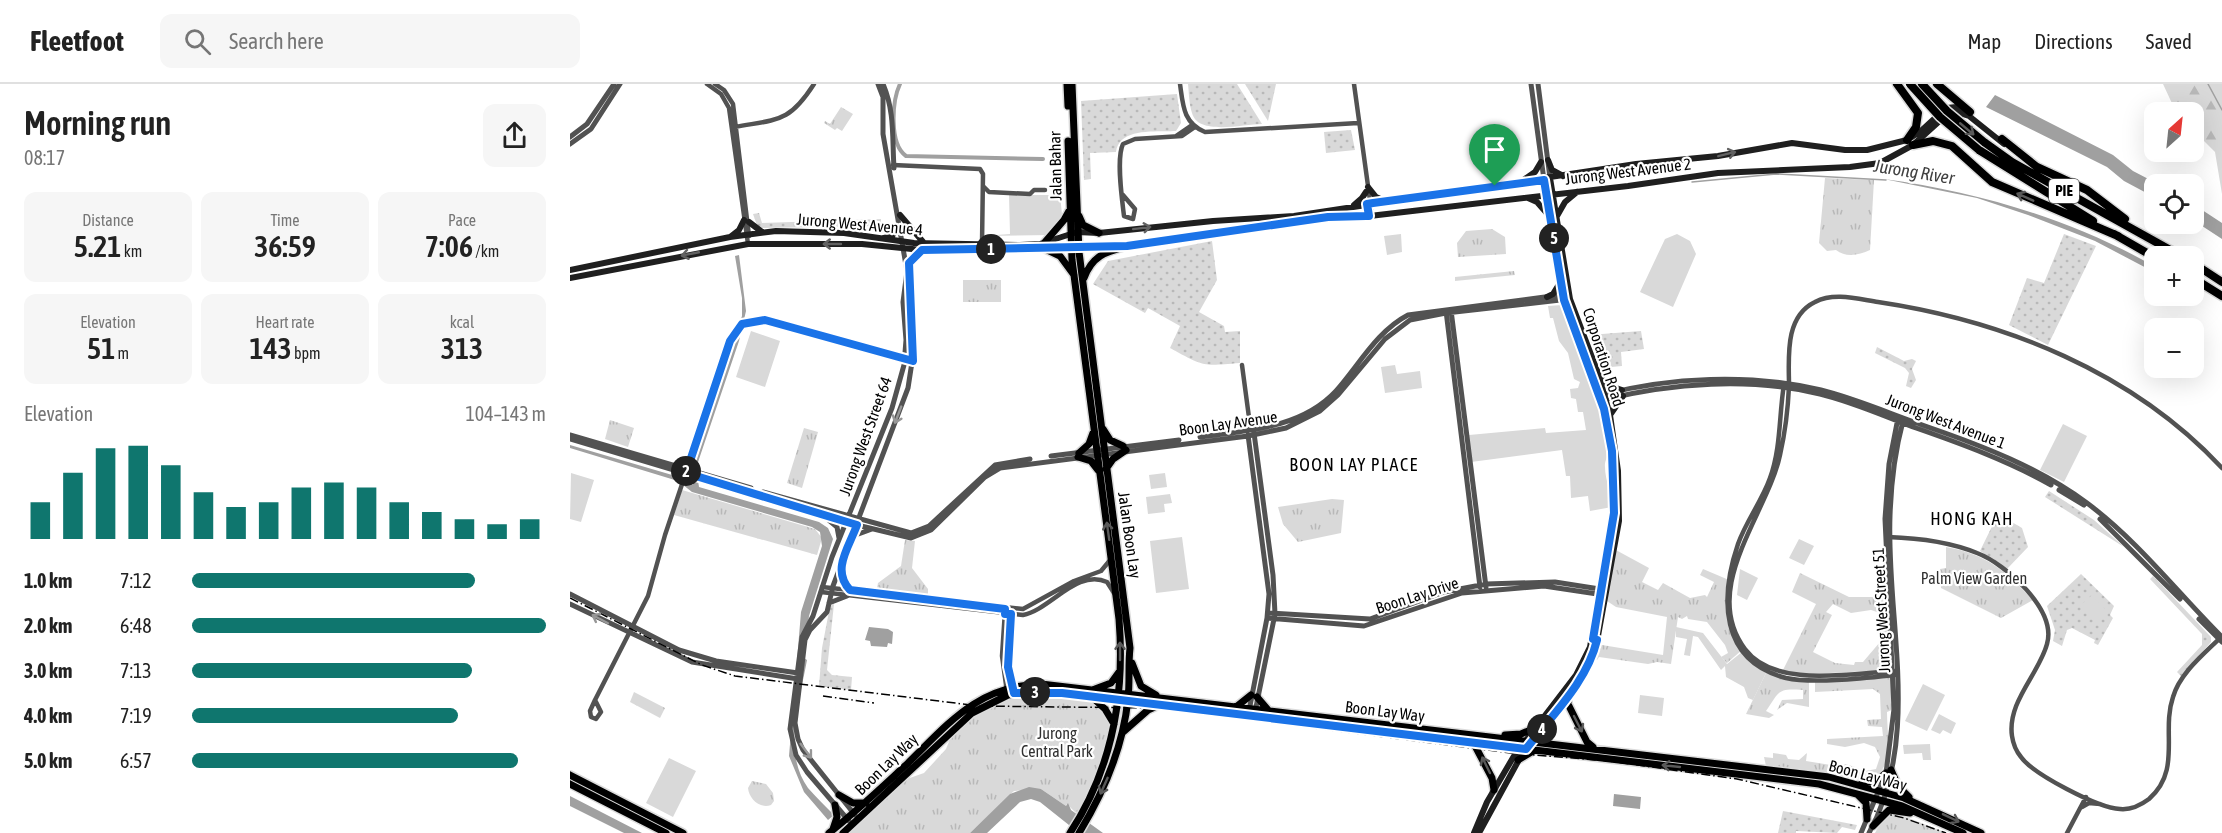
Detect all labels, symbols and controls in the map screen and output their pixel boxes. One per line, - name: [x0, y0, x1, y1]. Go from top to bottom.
- search box: [160, 14, 580, 68]
- text: Fleetfoot: [30, 25, 124, 57]
- icon: search: [181, 25, 214, 58]
- text: Search here: [229, 28, 324, 54]
- text: Map: [1967, 29, 2001, 53]
- text: Directions: [2034, 29, 2113, 53]
- text: Saved: [2146, 29, 2192, 53]
- north arrow: [2144, 102, 2204, 162]
- map controls: [2144, 102, 2204, 378]
- text: Morning run: [24, 104, 171, 142]
- button: share: [483, 104, 546, 167]
- one-way arrow: [1959, 122, 1975, 135]
- pin: [1469, 124, 1520, 186]
- street label: Jalan Bahar: [1045, 131, 1065, 201]
- icon: arrive: [1478, 133, 1511, 166]
- text: 08:17: [24, 146, 65, 169]
- one-way arrow: [1717, 147, 1736, 159]
- street label: Jurong West Avenue 2: [1564, 154, 1692, 189]
- water label: Jurong River: [1871, 155, 1957, 188]
- button: locate: [2144, 174, 2204, 234]
- road number: PIE: [2049, 179, 2079, 203]
- one-way arrow: [2017, 191, 2035, 202]
- street label: Jurong West Avenue 4: [796, 210, 924, 239]
- text: Distance: [82, 211, 134, 229]
- text: Time: [270, 211, 300, 229]
- text: Pace: [448, 211, 476, 229]
- one-way arrow: [1132, 223, 1152, 234]
- pin: 5: [1539, 223, 1569, 253]
- text: 5.21: [74, 229, 121, 263]
- text: 36:59: [254, 229, 316, 263]
- text: 7:06: [425, 229, 473, 263]
- text: 5: [1550, 229, 1558, 247]
- pin: 1: [976, 234, 1006, 264]
- one-way arrow: [822, 238, 842, 250]
- text: 1: [987, 240, 995, 258]
- text: km: [121, 242, 142, 260]
- text: /km: [473, 242, 499, 260]
- button: +: [2144, 246, 2204, 306]
- one-way arrow: [681, 249, 700, 260]
- street label: Corporation Road: [1579, 305, 1628, 409]
- text: Elevation: [80, 313, 136, 331]
- text: Heart rate: [256, 313, 314, 331]
- text: kcal: [450, 313, 474, 331]
- button: −: [2144, 318, 2204, 378]
- text: 51: [87, 331, 115, 365]
- text: 143: [249, 331, 292, 365]
- text: 313: [441, 331, 483, 365]
- text: m: [115, 344, 129, 362]
- text: bpm: [292, 344, 321, 362]
- street label: Jurong West Street 64: [835, 374, 896, 498]
- street label: Jurong West Avenue 1: [1883, 390, 2008, 453]
- text: Elevation: [24, 402, 93, 425]
- text: 104–143 m: [465, 402, 546, 425]
- one-way arrow: [892, 405, 903, 424]
- street label: Boon Lay Avenue: [1178, 407, 1279, 440]
- district label: BOON LAY PLACE: [1289, 454, 1419, 475]
- pin: 2: [671, 456, 701, 486]
- text: 2: [682, 462, 690, 480]
- street label: Jalan Boon Lay: [1114, 491, 1145, 580]
- district label: HONG KAH: [1930, 508, 2014, 529]
- one-way arrow: [1102, 522, 1113, 542]
- street label: Jurong West Street 51: [1869, 547, 1894, 673]
- text: 1.0 km: [24, 569, 72, 592]
- text: 7:12: [120, 569, 152, 592]
- park label: Palm View Garden: [1921, 569, 2027, 587]
- street label: Boon Lay Drive: [1373, 573, 1461, 618]
- one-way arrow: [592, 613, 610, 624]
- text: 2.0 km: [24, 614, 72, 637]
- text: 6:48: [120, 614, 152, 637]
- one-way arrow: [1114, 642, 1126, 662]
- text: 3.0 km: [24, 659, 72, 682]
- text: 7:13: [120, 659, 152, 682]
- pin: 3: [1020, 677, 1050, 707]
- text: 3: [1031, 683, 1039, 701]
- street label: Boon Lay Way: [1344, 697, 1426, 726]
- text: 4.0 km: [24, 704, 72, 727]
- text: 7:19: [120, 704, 152, 727]
- pin: 4: [1527, 714, 1557, 744]
- one-way arrow: [1573, 715, 1584, 733]
- text: 4: [1538, 720, 1546, 738]
- park label: Jurong Central Park: [1021, 724, 1093, 760]
- street label: Boon Lay Way: [851, 729, 922, 799]
- one-way arrow: [799, 743, 812, 759]
- text: 5.0 km: [24, 749, 72, 772]
- text: 6:57: [120, 749, 152, 772]
- street label: Boon Lay Way: [1827, 756, 1909, 795]
- one-way arrow: [1479, 757, 1491, 775]
- one-way arrow: [1661, 760, 1681, 771]
- one-way arrow: [1097, 777, 1108, 795]
- one-way arrow: [1942, 813, 1960, 825]

